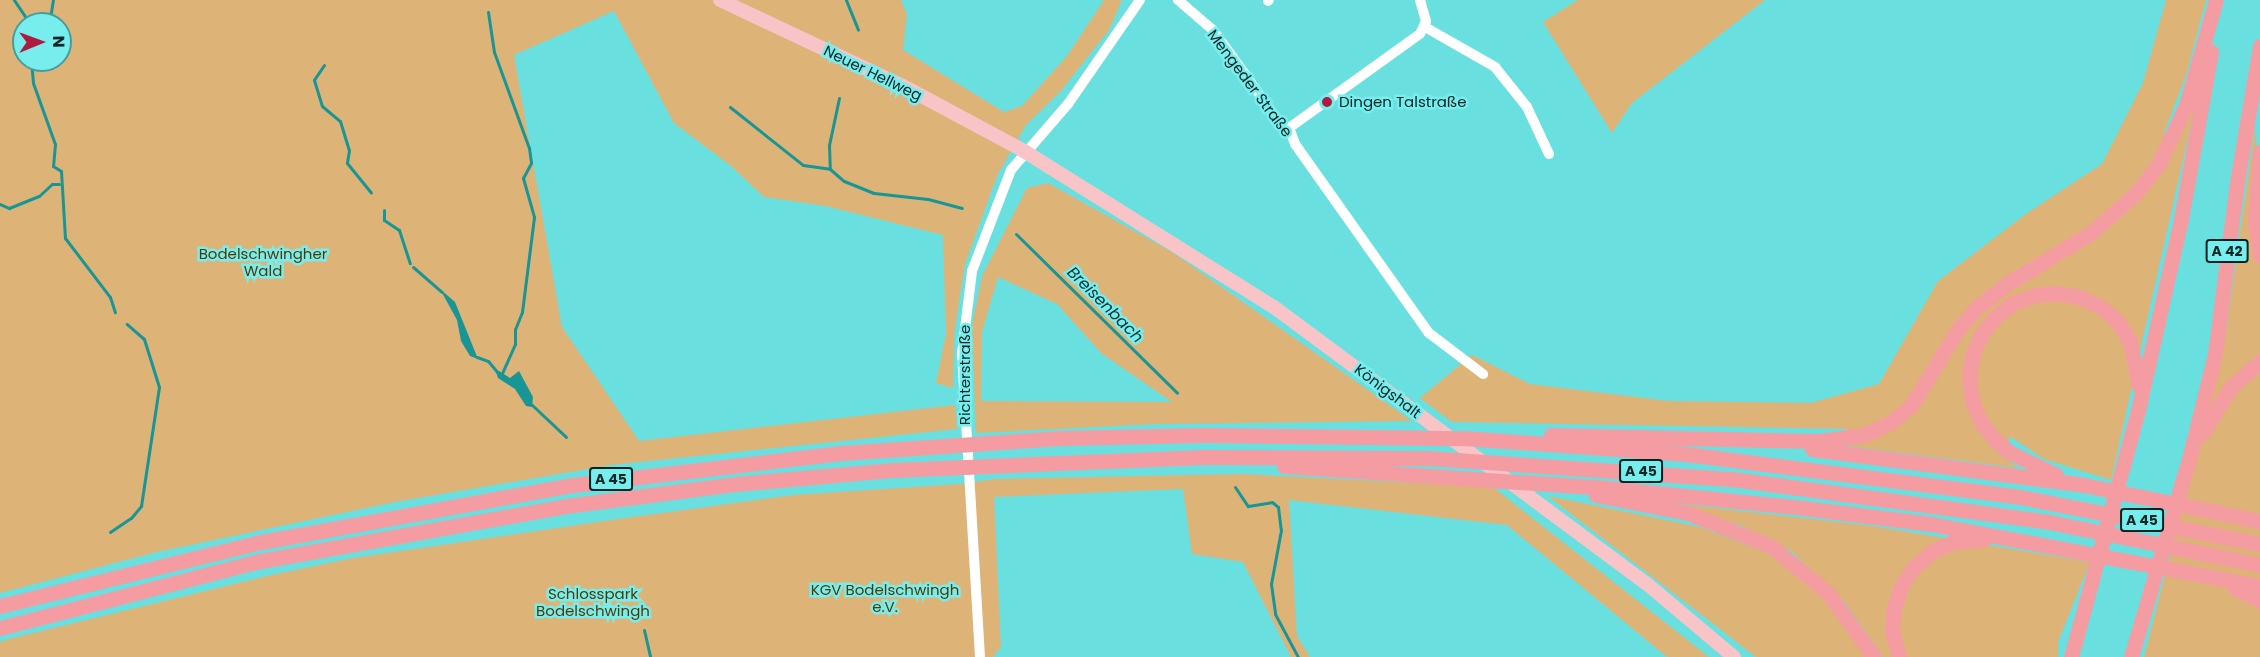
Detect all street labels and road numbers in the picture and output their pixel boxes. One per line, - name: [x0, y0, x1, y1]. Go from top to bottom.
- street label: Mengeder Straße: [1204, 26, 1296, 140]
- street label: Neuer Hellweg: [821, 41, 925, 105]
- road number: A 42: [2204, 240, 2250, 262]
- street label: Richterstraße: [956, 325, 974, 425]
- street label: Königshalt: [1351, 360, 1425, 422]
- road number: A 45: [1618, 460, 1664, 482]
- road number: A 45: [588, 468, 634, 490]
- road number: A 45: [2120, 509, 2164, 531]

